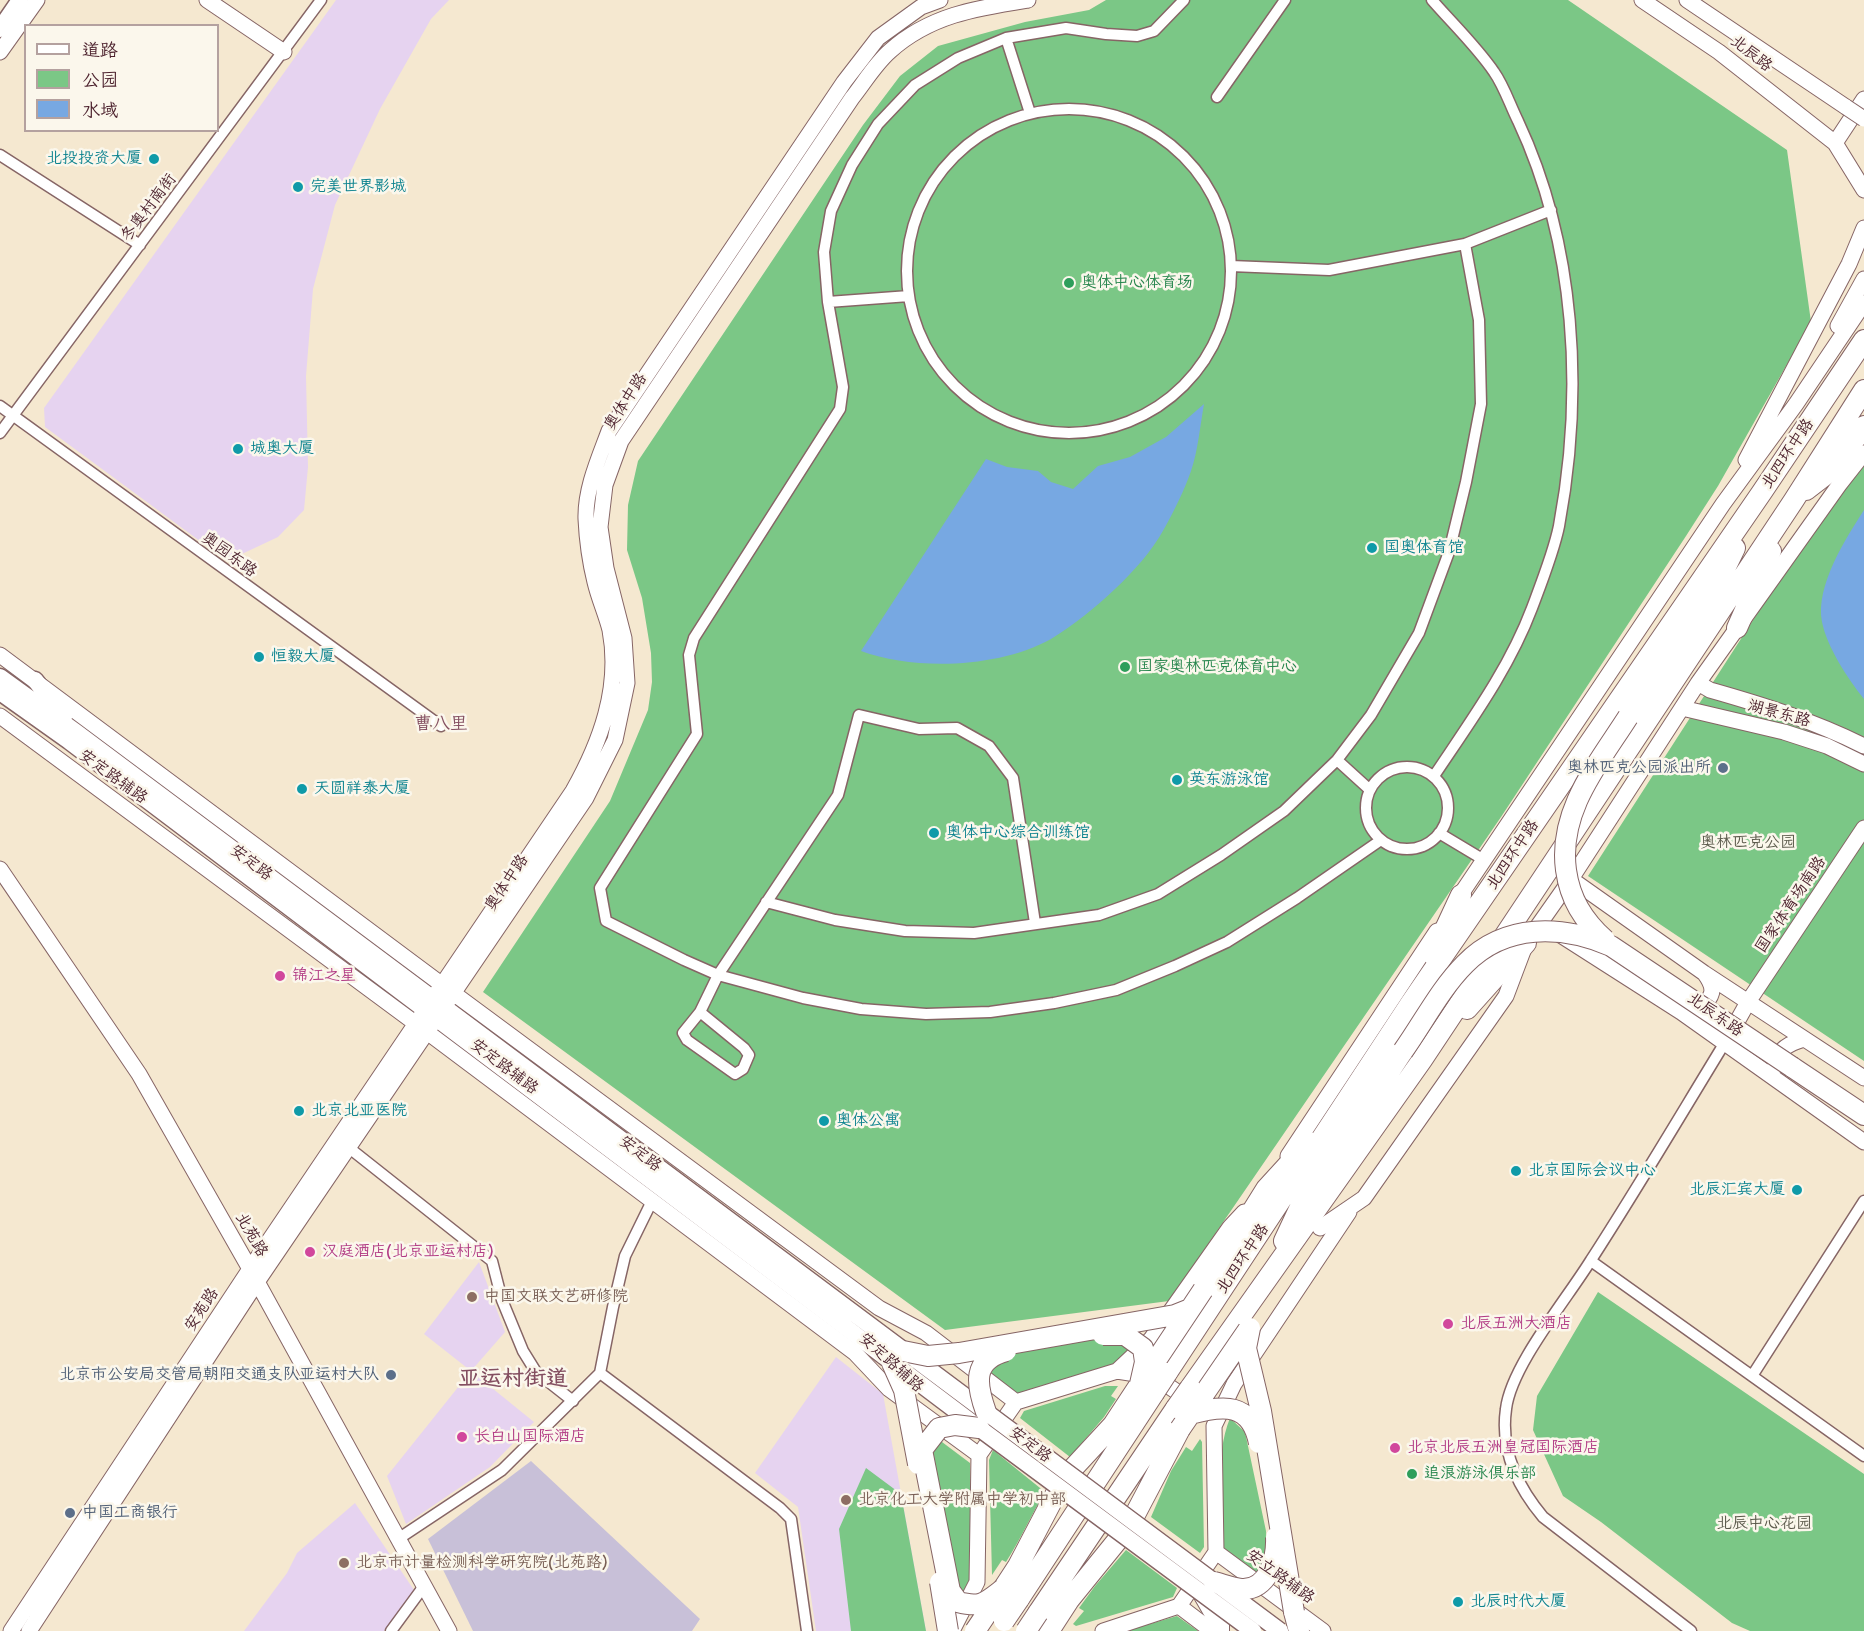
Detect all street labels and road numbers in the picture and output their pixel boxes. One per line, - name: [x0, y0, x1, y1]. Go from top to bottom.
- street label: 北辰路: [1726, 32, 1776, 76]
- street label: 冬奥村南街: [117, 170, 181, 246]
- street label: 奥体中路: [601, 370, 651, 434]
- street label: 北四环中路: [1758, 415, 1818, 493]
- street label: 奥园东路: [197, 528, 261, 582]
- street label: 湖景东路: [1746, 696, 1812, 732]
- street label: 安定路辅路: [75, 746, 151, 808]
- street label: 北四环中路: [1483, 816, 1543, 894]
- street label: 安定路: [226, 841, 276, 885]
- street label: 奥体中路: [481, 851, 533, 915]
- street label: 国家体育场南路: [1752, 853, 1830, 957]
- street label: 北辰东路: [1683, 989, 1747, 1041]
- street label: 安定路辅路: [466, 1035, 542, 1099]
- street label: 安定路: [615, 1132, 665, 1176]
- street label: 北苑路: [231, 1209, 271, 1261]
- street label: 北四环中路: [1213, 1220, 1273, 1298]
- street label: 安苑路: [181, 1285, 223, 1335]
- street label: 安定路辅路: [855, 1329, 927, 1397]
- street label: 安定路: [1005, 1423, 1055, 1467]
- street label: 安立路辅路: [1242, 1546, 1318, 1608]

